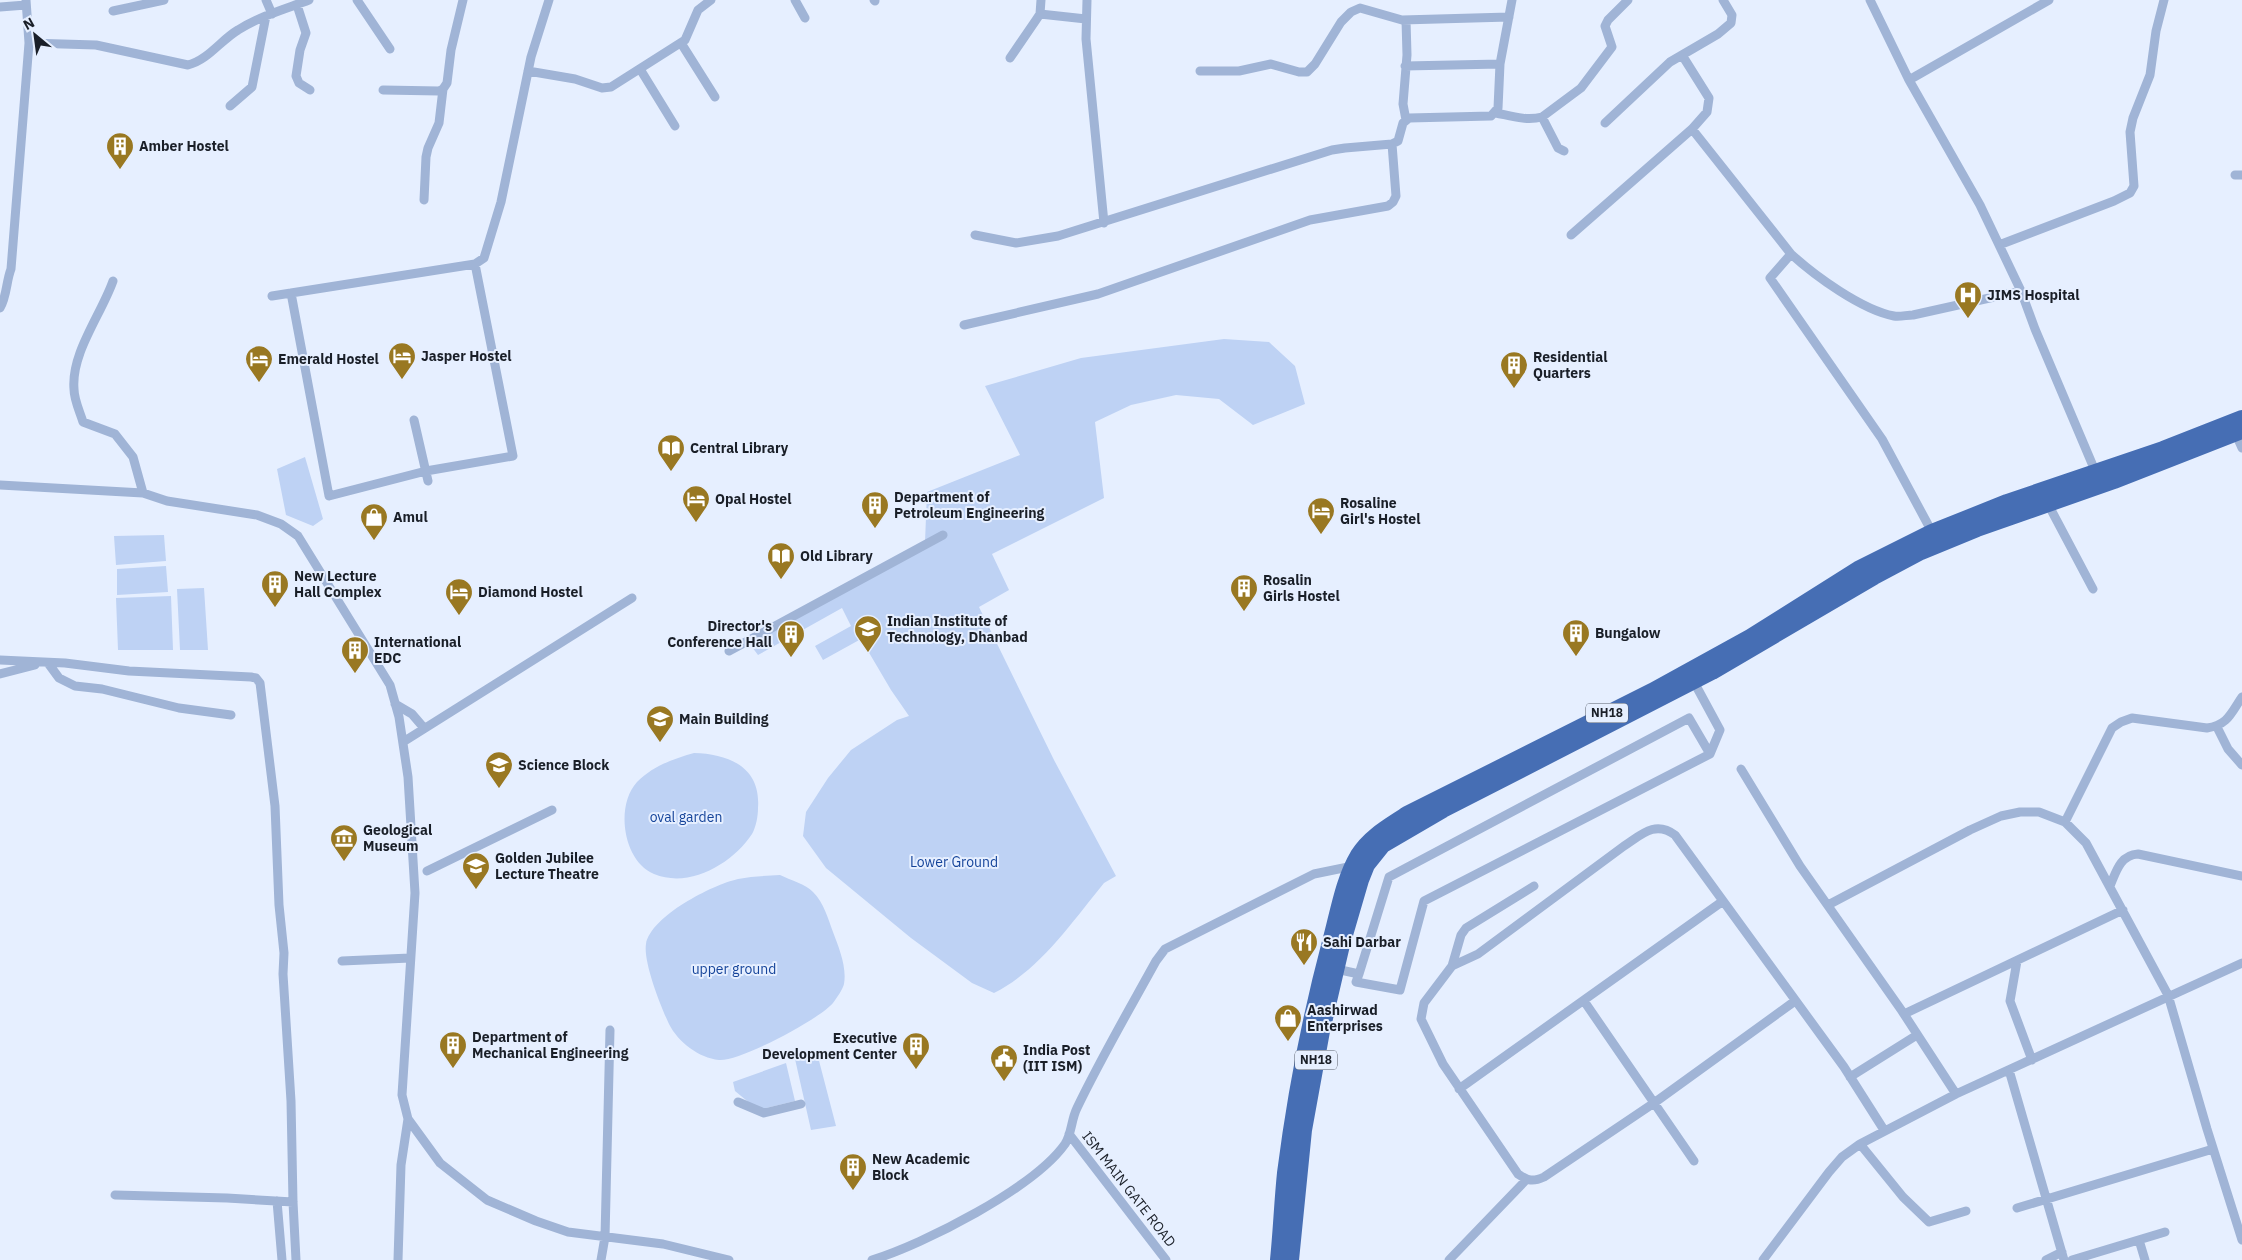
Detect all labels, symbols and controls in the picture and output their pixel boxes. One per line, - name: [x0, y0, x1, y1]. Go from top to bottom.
- north arrow: [10, 10, 60, 60]
- text: N: [20, 13, 37, 34]
- building icon: Amber Hostel: [105, 131, 135, 170]
- place label: Amber Hostel: [139, 137, 229, 155]
- hospital icon: JIMS Hospital: [1953, 280, 1983, 319]
- place label: JIMS Hospital: [1987, 286, 2080, 304]
- hotel icon: Jasper Hostel: [387, 341, 417, 380]
- hotel icon: Emerald Hostel: [244, 344, 274, 383]
- place label: Jasper Hostel: [421, 347, 512, 365]
- place label: Residential Quarters: [1533, 348, 1607, 382]
- place label: Emerald Hostel: [278, 350, 379, 368]
- building icon: Residential Quarters: [1499, 350, 1529, 389]
- library icon: Central Library: [656, 433, 686, 472]
- place label: Central Library: [690, 439, 789, 457]
- hotel icon: Opal Hostel: [681, 484, 711, 523]
- place label: Department of Petroleum Engineering: [894, 488, 1045, 522]
- place label: Opal Hostel: [715, 490, 791, 508]
- building icon: Department of Petroleum Engineering: [860, 490, 890, 529]
- place label: Rosaline Girl's Hostel: [1340, 494, 1420, 528]
- hotel icon: Rosaline Girl's Hostel: [1306, 496, 1336, 535]
- shop icon: Amul: [359, 502, 389, 541]
- place label: Amul: [393, 508, 428, 526]
- library icon: Old Library: [766, 541, 796, 580]
- place label: Old Library: [800, 547, 873, 565]
- place label: New Lecture Hall Complex: [294, 567, 382, 601]
- building icon: New Lecture Hall Complex: [260, 569, 290, 608]
- place label: Rosalin Girls Hostel: [1263, 571, 1340, 605]
- building icon: Rosalin Girls Hostel: [1229, 573, 1259, 612]
- hotel icon: Diamond Hostel: [444, 577, 474, 616]
- place label: Diamond Hostel: [478, 583, 583, 601]
- place label: Indian Institute of Technology, Dhanbad: [887, 612, 1028, 646]
- school or university icon: Indian Institute of Technology, Dhanbad: [853, 614, 883, 653]
- place label: Director's Conference Hall: [667, 617, 772, 651]
- building icon: Bungalow: [1561, 618, 1591, 657]
- building icon: Director's Conference Hall: [776, 619, 806, 658]
- place label: Bungalow: [1595, 624, 1661, 642]
- place label: International EDC: [374, 633, 461, 667]
- building icon: International EDC: [340, 635, 370, 674]
- school or university icon: Main Building: [645, 704, 675, 743]
- road number: NH18: [1586, 704, 1628, 722]
- place label: Main Building: [679, 710, 769, 728]
- school or university icon: Science Block: [484, 750, 514, 789]
- place label: Science Block: [518, 756, 610, 774]
- park label: oval garden: [650, 808, 722, 826]
- place label: Geological Museum: [363, 821, 432, 855]
- museum icon: Geological Museum: [329, 823, 359, 862]
- place label: Golden Jubilee Lecture Theatre: [495, 849, 599, 883]
- school or university icon: Golden Jubilee Lecture Theatre: [461, 851, 491, 890]
- park label: Lower Ground: [910, 853, 998, 871]
- restaurant icon: Sahi Darbar: [1289, 927, 1319, 966]
- place label: Sahi Darbar: [1323, 933, 1401, 951]
- park label: upper ground: [692, 960, 776, 978]
- place label: Aashirwad Enterprises: [1307, 1001, 1383, 1035]
- shop icon: Aashirwad Enterprises: [1273, 1003, 1303, 1042]
- place label: Department of Mechanical Engineering: [472, 1028, 629, 1062]
- place label: Executive Development Center: [762, 1029, 897, 1063]
- building icon: Department of Mechanical Engineering: [438, 1030, 468, 1069]
- building icon: Executive Development Center: [901, 1031, 931, 1070]
- place label: India Post (IIT ISM): [1023, 1041, 1090, 1075]
- public building icon: India Post (IIT ISM): [989, 1043, 1019, 1082]
- road number: NH18: [1295, 1050, 1337, 1070]
- street label: ISM MAIN GATE ROAD: [1078, 1128, 1180, 1250]
- place label: New Academic Block: [872, 1150, 970, 1184]
- building icon: New Academic Block: [838, 1152, 868, 1191]

